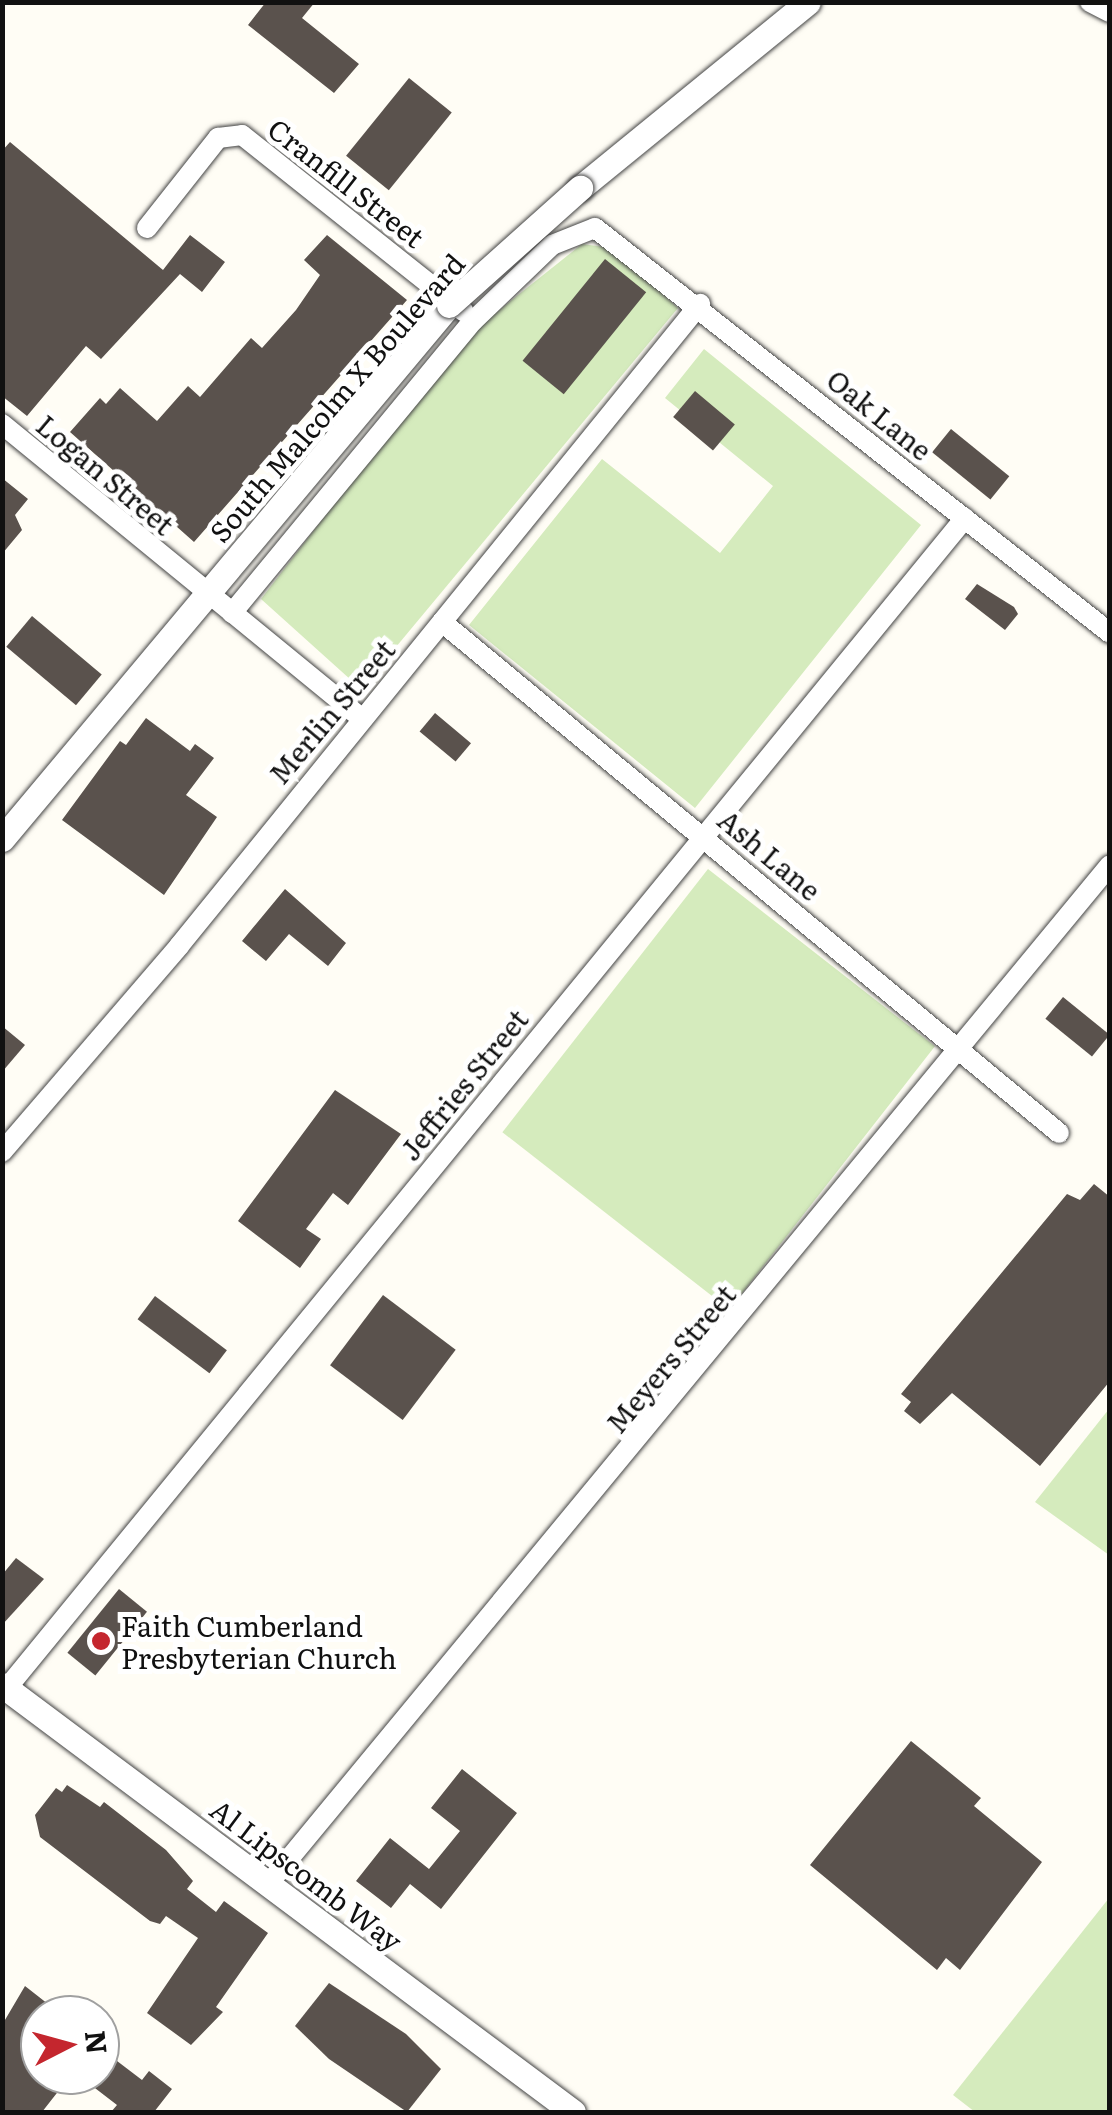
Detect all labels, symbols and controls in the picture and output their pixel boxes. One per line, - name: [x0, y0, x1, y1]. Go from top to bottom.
- street label: Cranfill Street: [262, 111, 432, 253]
- street label: South Malcolm X Boulevard: [202, 246, 470, 548]
- street label: Oak Lane: [821, 362, 939, 466]
- street label: Logan Street: [31, 407, 181, 541]
- street label: Merlin Street: [261, 632, 401, 790]
- street label: Ash Lane: [712, 802, 828, 906]
- street label: Jeffries Street: [392, 1002, 534, 1166]
- street label: Meyers Street: [598, 1277, 742, 1439]
- place label: Faith Cumberland Presbyterian Church: [121, 1608, 397, 1674]
- marker: Faith Cumberland Presbyterian Church: [90, 1630, 112, 1652]
- street label: Al Lipscomb Way: [205, 1791, 409, 1957]
- north arrow: [20, 1995, 120, 2095]
- text: N: [76, 2028, 120, 2056]

